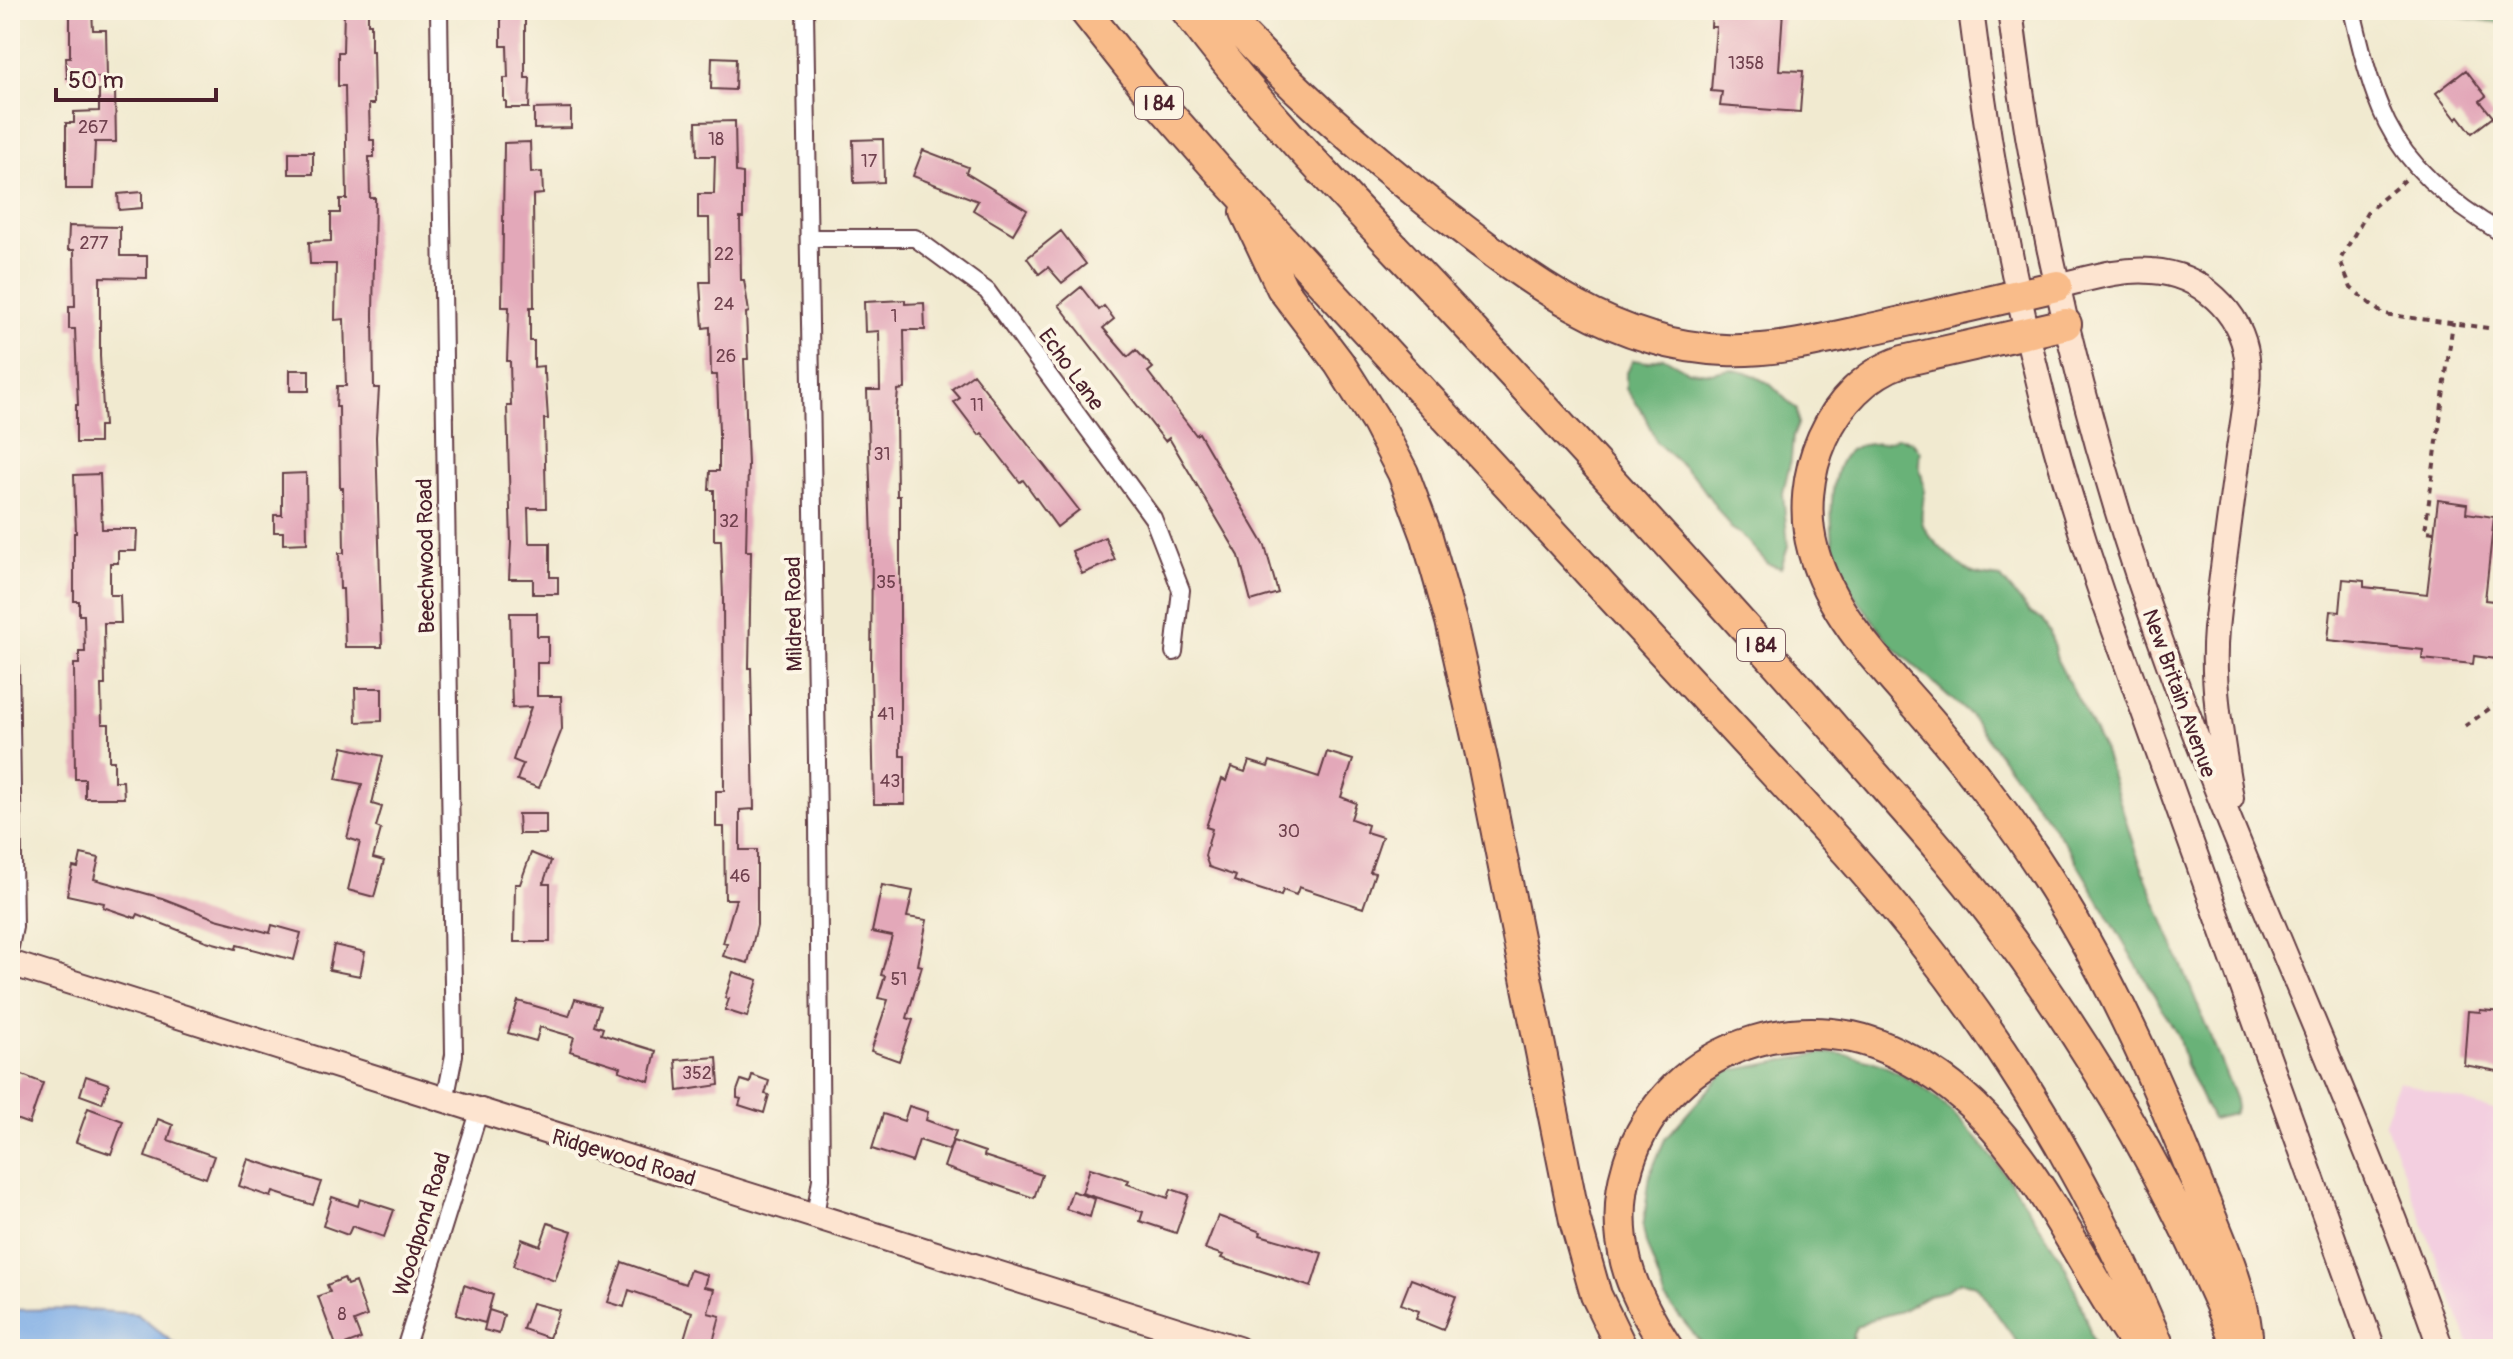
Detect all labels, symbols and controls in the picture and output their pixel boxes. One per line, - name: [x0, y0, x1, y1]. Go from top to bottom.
- scale bar: [56, 52, 216, 102]
- house number: 1358: [1728, 52, 1764, 75]
- text: 50 m: [68, 66, 124, 95]
- road number: I 84: [1135, 87, 1183, 119]
- house number: 267: [78, 116, 108, 139]
- house number: 18: [708, 128, 724, 151]
- house number: 17: [861, 150, 878, 173]
- house number: 277: [79, 232, 109, 255]
- house number: 22: [714, 243, 734, 266]
- house number: 24: [714, 293, 735, 316]
- house number: 1: [890, 305, 898, 328]
- street label: Echo Lane: [1032, 323, 1110, 416]
- house number: 26: [716, 345, 736, 368]
- house number: 11: [970, 394, 984, 417]
- house number: 31: [873, 443, 891, 466]
- street label: Beechwood Road: [411, 478, 441, 634]
- house number: 32: [719, 510, 739, 533]
- street label: Mildred Road: [779, 556, 809, 672]
- house number: 35: [876, 571, 896, 594]
- street label: New Britain Avenue: [2136, 605, 2223, 782]
- road number: I 84: [1737, 629, 1785, 661]
- house number: 41: [877, 703, 895, 726]
- house number: 43: [880, 770, 900, 793]
- house number: 30: [1278, 820, 1300, 843]
- house number: 46: [730, 865, 750, 888]
- house number: 51: [891, 968, 907, 991]
- house number: 352: [682, 1062, 712, 1085]
- street label: Ridgewood Road: [548, 1123, 699, 1193]
- street label: Woodpond Road: [387, 1149, 457, 1300]
- house number: 8: [337, 1303, 347, 1326]

